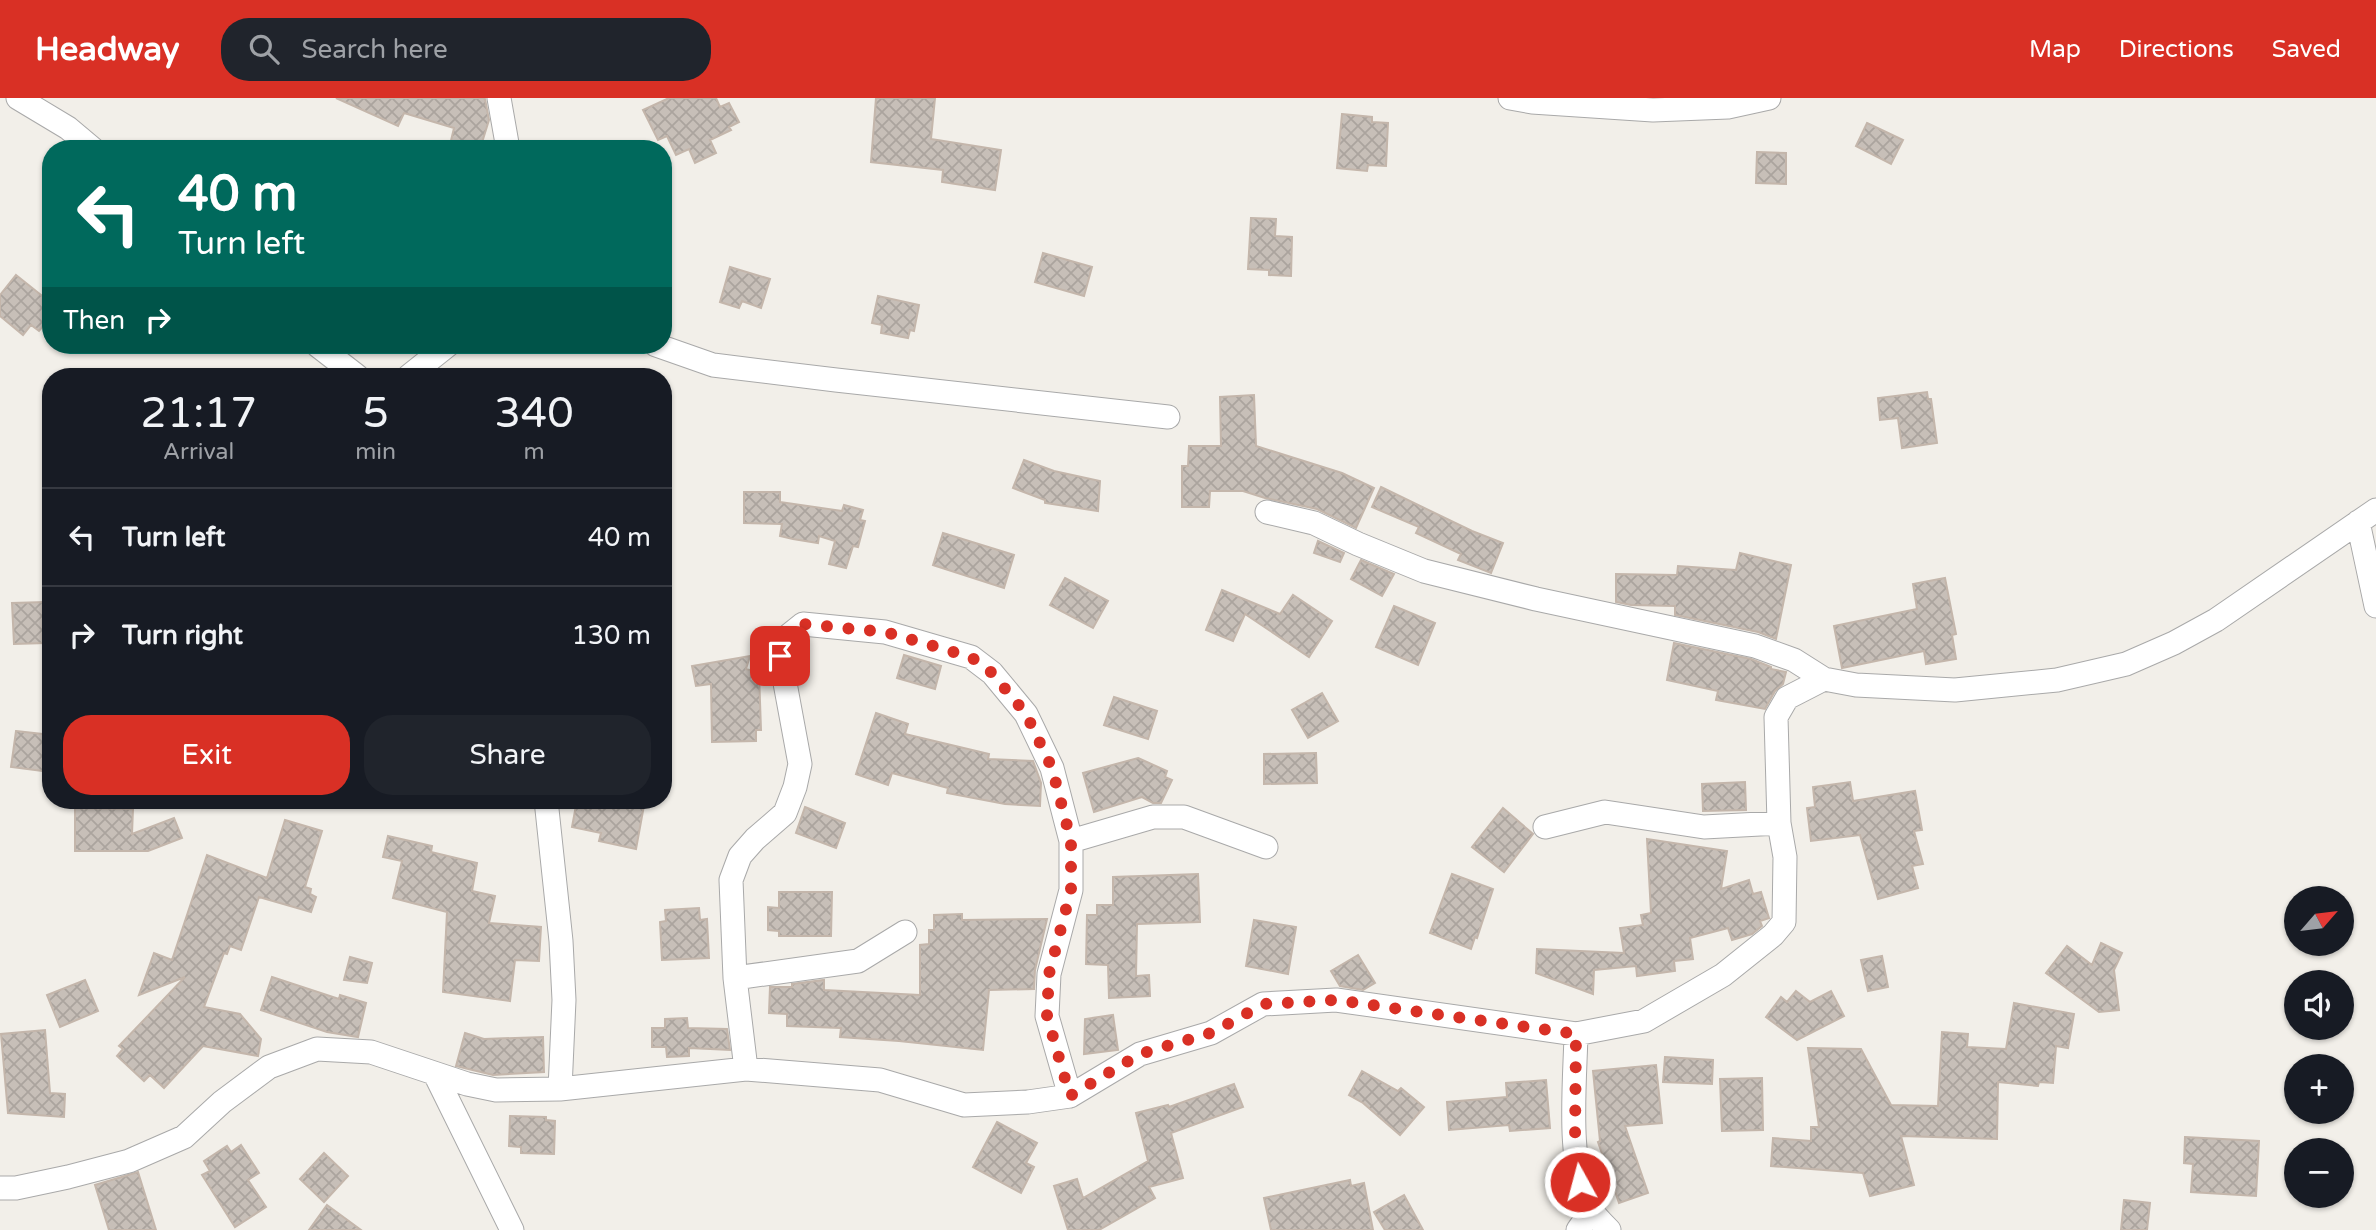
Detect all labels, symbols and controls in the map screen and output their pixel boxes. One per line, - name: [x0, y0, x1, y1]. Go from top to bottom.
- search box: [221, 18, 711, 81]
- text: Headway: [35, 30, 179, 69]
- icon: search: [245, 30, 283, 68]
- text: Search here: [301, 34, 448, 65]
- text: Map: [2029, 35, 2081, 64]
- text: Directions: [2119, 35, 2234, 64]
- text: Saved: [2272, 35, 2341, 64]
- text: 40 m: [178, 165, 297, 224]
- icon: left: [63, 168, 154, 259]
- text: Turn left: [178, 225, 305, 263]
- icon: right: [139, 301, 177, 339]
- text: Then: [63, 305, 125, 336]
- text: 21:17: [140, 388, 257, 439]
- text: 5: [362, 388, 389, 439]
- text: 340: [494, 388, 574, 439]
- text: Arrival: [163, 438, 234, 466]
- text: min: [355, 438, 396, 466]
- text: m: [523, 438, 545, 466]
- icon: left: [63, 518, 101, 556]
- text: Turn left: [122, 522, 225, 553]
- text: 40 m: [588, 522, 651, 553]
- icon: right: [63, 616, 101, 654]
- text: Turn right: [122, 620, 243, 651]
- text: 130 m: [571, 620, 651, 651]
- pin: [750, 626, 810, 686]
- icon: arrive: [761, 637, 799, 675]
- button: Exit: [63, 715, 350, 795]
- button: Share: [364, 715, 651, 795]
- north arrow: [2284, 886, 2354, 956]
- map controls: [2284, 886, 2354, 1208]
- button: sound: [2284, 970, 2354, 1040]
- button: +: [2284, 1054, 2354, 1124]
- button: −: [2284, 1138, 2354, 1208]
- position arrow: [1543, 1145, 1617, 1219]

